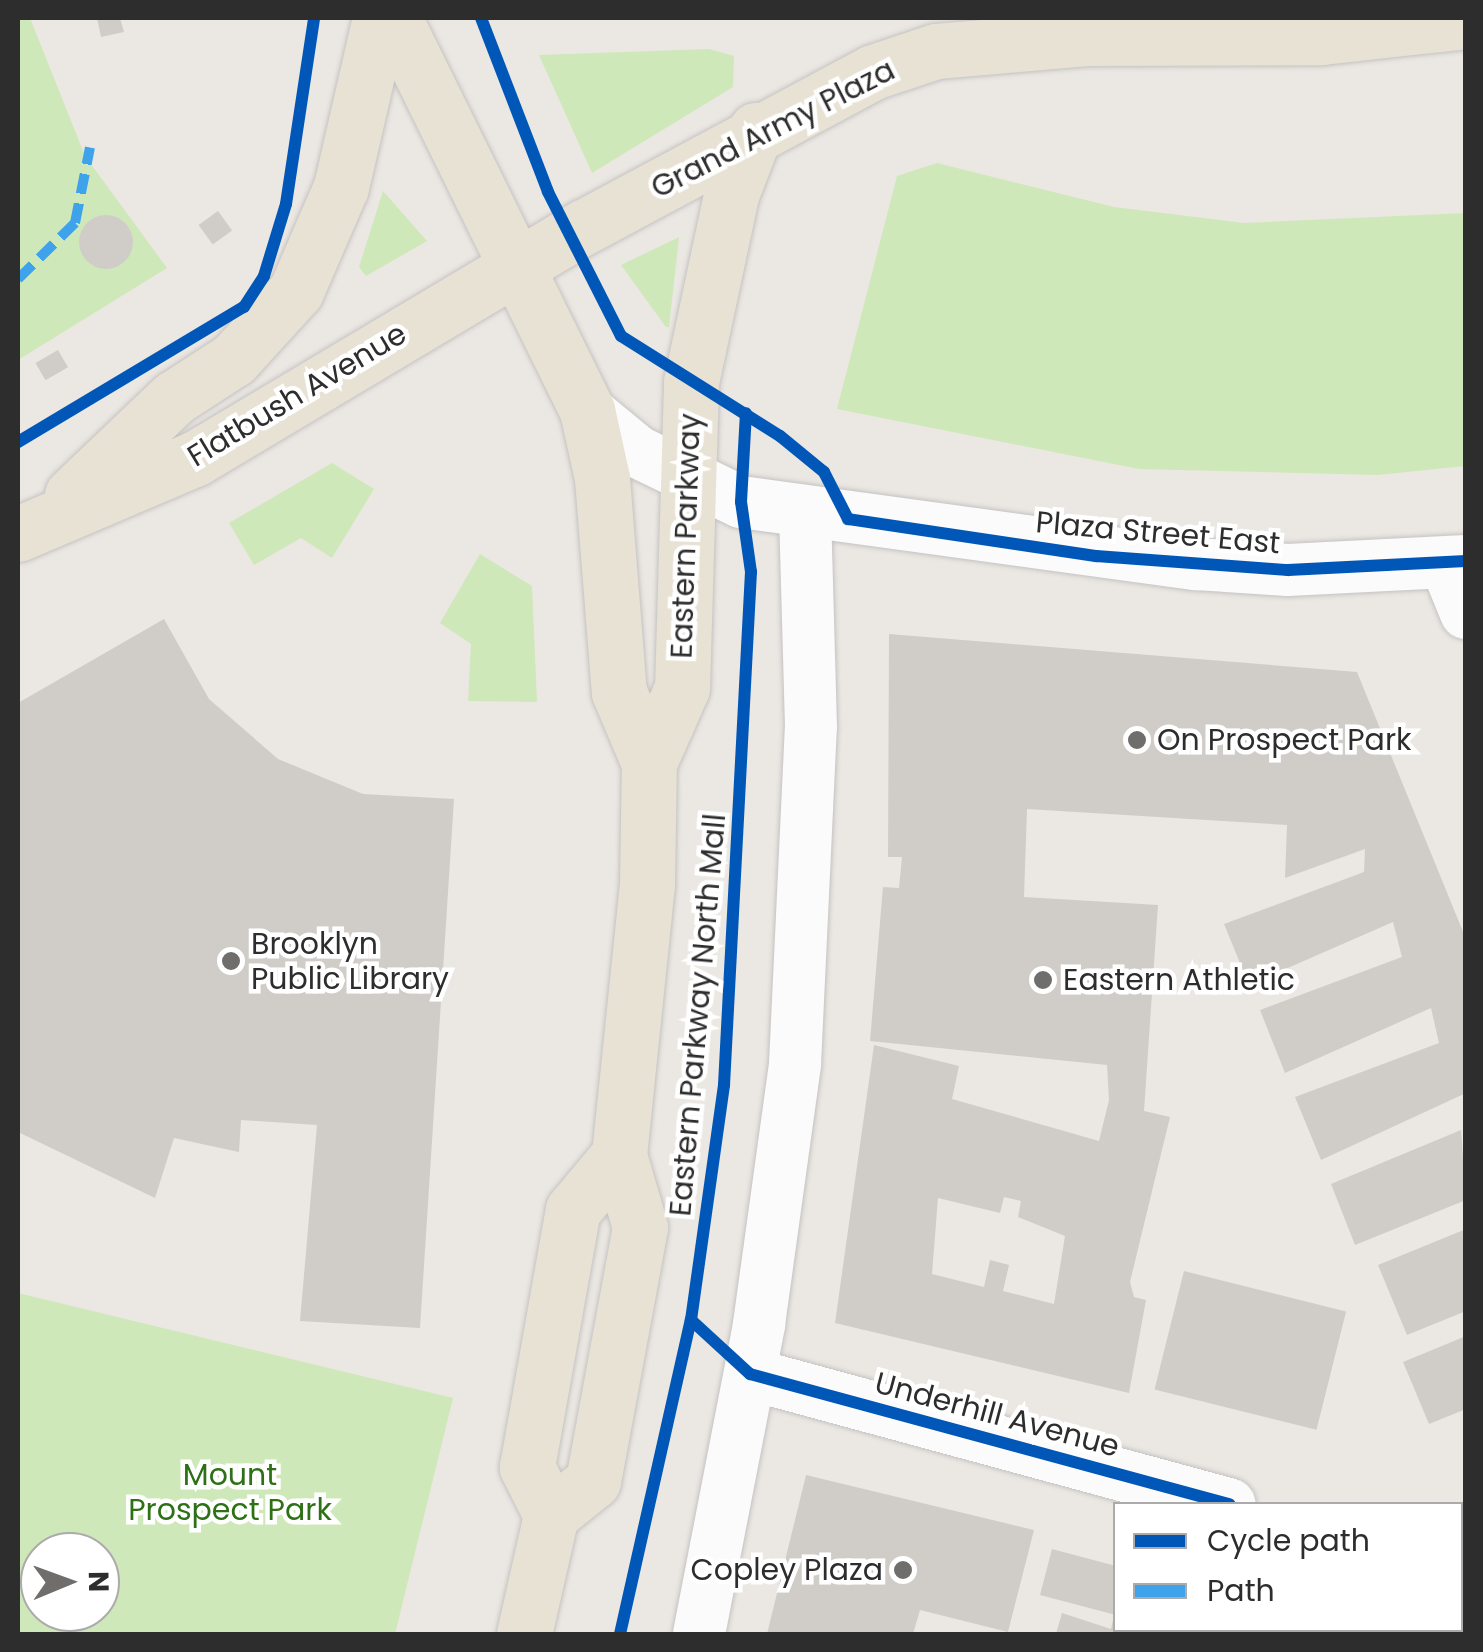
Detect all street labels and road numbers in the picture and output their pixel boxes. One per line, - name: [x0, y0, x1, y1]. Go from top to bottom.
- street label: Grand Army Plaza: [645, 52, 901, 206]
- street label: Flatbush Avenue: [181, 316, 413, 474]
- street label: Eastern Parkway: [664, 413, 708, 659]
- street label: Plaza Street East: [1034, 504, 1282, 562]
- street label: Eastern Parkway North Mall: [662, 812, 734, 1218]
- street label: Underhill Avenue: [871, 1365, 1123, 1465]

